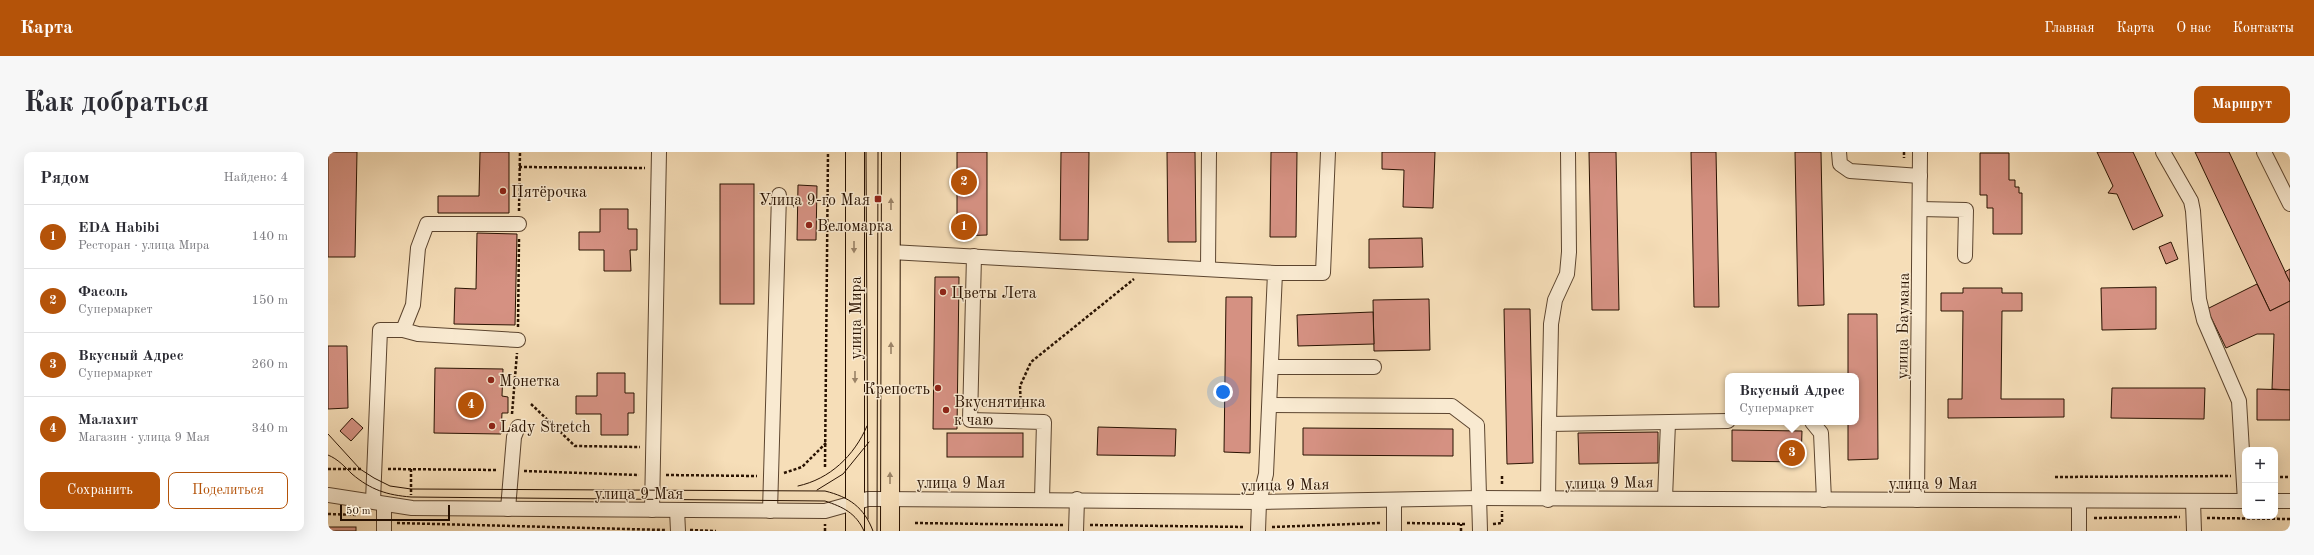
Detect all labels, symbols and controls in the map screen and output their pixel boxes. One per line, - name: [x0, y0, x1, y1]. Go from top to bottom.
- text: Карта: [20, 19, 73, 38]
- text: Главная: [2044, 21, 2094, 35]
- text: Карта: [2116, 21, 2154, 35]
- text: О нас: [2176, 21, 2211, 35]
- text: Контакты: [2233, 21, 2294, 35]
- button: Маршрут: [2194, 86, 2290, 123]
- text: Как добраться: [24, 90, 209, 118]
- pin: 2: [951, 167, 977, 197]
- text: Рядом: [40, 170, 89, 187]
- text: Найдено: 4: [224, 171, 288, 184]
- place label: Пятёрочка: [511, 185, 587, 201]
- marker: Пятёрочка: [498, 186, 508, 196]
- place label: Улица 9-го Мая: [759, 193, 870, 209]
- marker: Улица 9-го Мая: [873, 194, 883, 204]
- one-way arrow: [888, 197, 894, 210]
- pin: 1: [951, 212, 977, 242]
- place label: Веломарка: [817, 219, 893, 235]
- marker: Веломарка: [804, 220, 814, 230]
- text: EDA Habibi: [78, 221, 159, 236]
- text: 1: [49, 230, 57, 243]
- text: 140 m: [251, 230, 288, 243]
- text: Ресторан · улица Мира: [78, 239, 209, 252]
- one-way arrow: [851, 241, 857, 254]
- street label: улица Баумана: [1895, 272, 1913, 380]
- street label: улица Мира: [849, 276, 865, 360]
- text: Фасоль: [78, 285, 128, 300]
- place label: Цветы Лета: [951, 286, 1037, 302]
- marker: Цветы Лета: [938, 287, 948, 297]
- text: 2: [49, 294, 57, 307]
- text: 150 m: [251, 294, 288, 307]
- text: Супермаркет: [78, 303, 153, 316]
- one-way arrow: [888, 341, 894, 354]
- text: Вкусный Адрес: [78, 349, 184, 364]
- text: 3: [49, 358, 57, 371]
- text: 260 m: [251, 358, 288, 371]
- text: Супермаркет: [78, 367, 153, 380]
- one-way arrow: [852, 371, 858, 384]
- popup: [1725, 373, 1859, 425]
- place label: Монетка: [499, 374, 560, 390]
- marker: Монетка: [486, 375, 496, 385]
- place label: Крепость: [864, 382, 930, 398]
- your location: [1213, 382, 1233, 402]
- marker: Крепость: [933, 383, 943, 393]
- text: Вкусный Адрес: [1739, 384, 1845, 399]
- pin: 4: [458, 390, 484, 420]
- place label: Вкуснятинка к чаю: [954, 395, 1046, 429]
- text: Супермаркет: [1739, 402, 1814, 415]
- marker: Вкуснятинка к чаю: [941, 405, 951, 415]
- text: Малахит: [78, 413, 138, 428]
- place label: Lady Stretch: [500, 420, 591, 436]
- marker: Lady Stretch: [487, 421, 497, 431]
- text: 4: [49, 422, 57, 435]
- text: 340 m: [251, 422, 288, 435]
- text: Магазин · улица 9 Мая: [78, 431, 210, 444]
- pin: 3: [1779, 438, 1805, 468]
- map controls: [2242, 447, 2278, 519]
- button: +: [2242, 447, 2278, 483]
- one-way arrow: [887, 471, 893, 484]
- button: Сохранить: [40, 472, 160, 509]
- button: Поделиться: [168, 472, 288, 509]
- street label: улица 9 Мая: [1564, 475, 1654, 493]
- street label: улица 9 Мая: [917, 476, 1005, 492]
- street label: улица 9 Мая: [1240, 477, 1330, 495]
- street label: улица 9 Мая: [1889, 477, 1977, 493]
- button: −: [2242, 483, 2278, 519]
- street label: улица 9 Мая: [595, 487, 683, 503]
- scale bar: [340, 503, 450, 522]
- text: 50 m: [346, 506, 371, 517]

